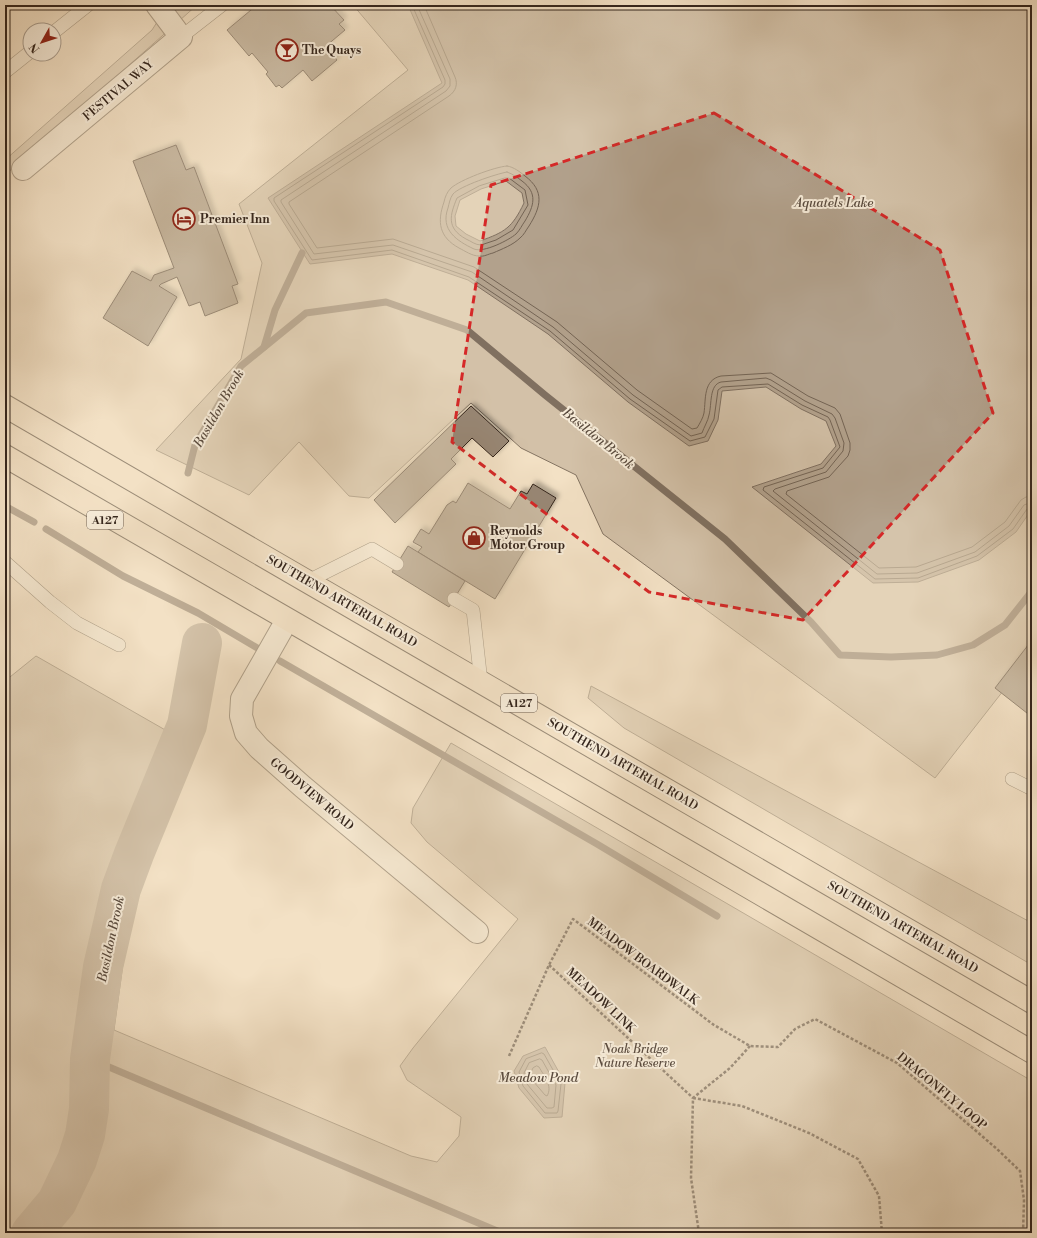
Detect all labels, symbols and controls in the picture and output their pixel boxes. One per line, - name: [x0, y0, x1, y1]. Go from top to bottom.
- north arrow: [22, 22, 62, 62]
- bar icon: The Quays: [274, 37, 300, 63]
- text: N: [27, 40, 43, 55]
- place label: The Quays: [302, 43, 361, 58]
- street label: FESTIVAL WAY: [80, 56, 158, 124]
- water label: Aquatels Lake: [793, 195, 873, 211]
- hotel icon: Premier Inn: [171, 206, 197, 232]
- place label: Premier Inn: [200, 212, 270, 227]
- water label: Basildon Brook: [190, 366, 248, 451]
- water label: Basildon Brook: [559, 404, 638, 473]
- road number: A127: [87, 511, 123, 529]
- place label: Reynolds Motor Group: [490, 524, 565, 553]
- shop icon: Reynolds Motor Group: [461, 525, 487, 551]
- street label: SOUTHEND ARTERIAL ROAD: [264, 552, 420, 651]
- road number: A127: [501, 694, 537, 712]
- street label: SOUTHEND ARTERIAL ROAD: [545, 715, 701, 814]
- street label: GOODVIEW ROAD: [267, 755, 357, 834]
- street label: SOUTHEND ARTERIAL ROAD: [825, 878, 981, 977]
- water label: Basildon Brook: [94, 895, 128, 985]
- street label: MEADOW BOARDWALK: [584, 915, 702, 1009]
- street label: MEADOW LINK: [563, 965, 639, 1037]
- park label: Noak Bridge Nature Reserve: [594, 1042, 675, 1071]
- street label: DRAGONFLY LOOP: [894, 1049, 990, 1133]
- water label: Meadow Pond: [498, 1070, 579, 1086]

